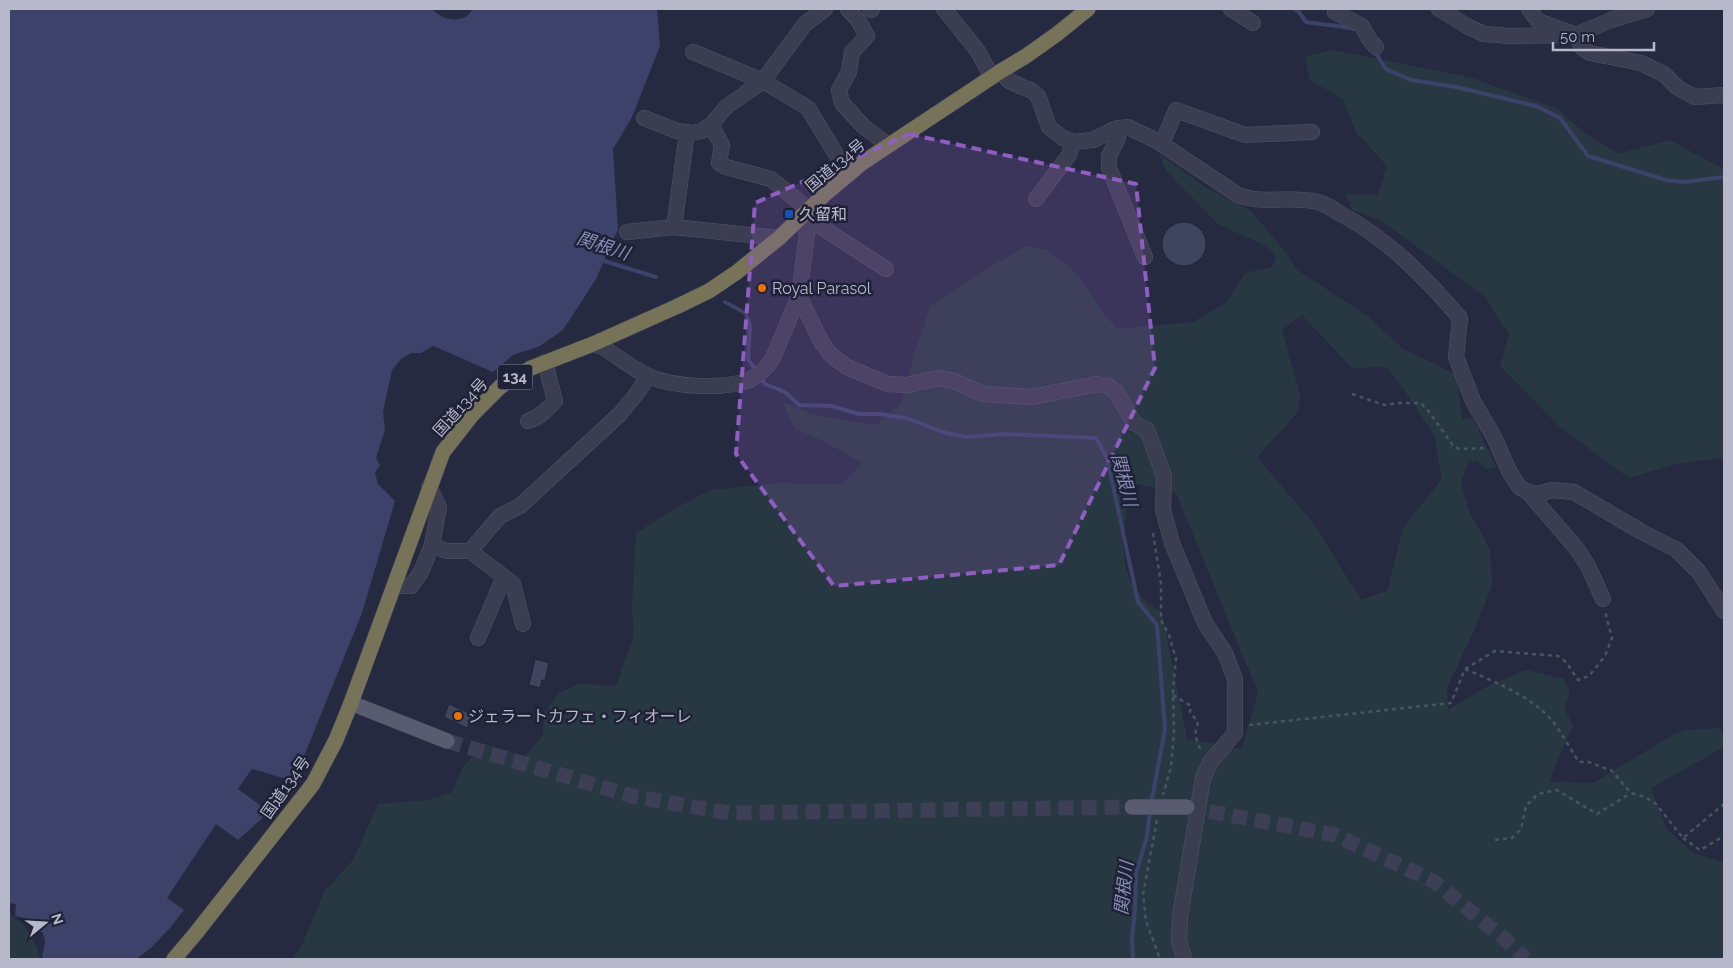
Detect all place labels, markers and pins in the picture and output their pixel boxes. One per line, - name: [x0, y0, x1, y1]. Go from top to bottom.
- place label: 久留和: [799, 205, 847, 224]
- marker: 久留和: [783, 208, 795, 220]
- place label: Royal Parasol: [772, 279, 872, 298]
- marker: Royal Parasol: [756, 282, 768, 294]
- place label: ジェラートカフェ・フィオーレ: [468, 707, 692, 726]
- marker: ジェラートカフェ・フィオーレ: [452, 710, 464, 722]

